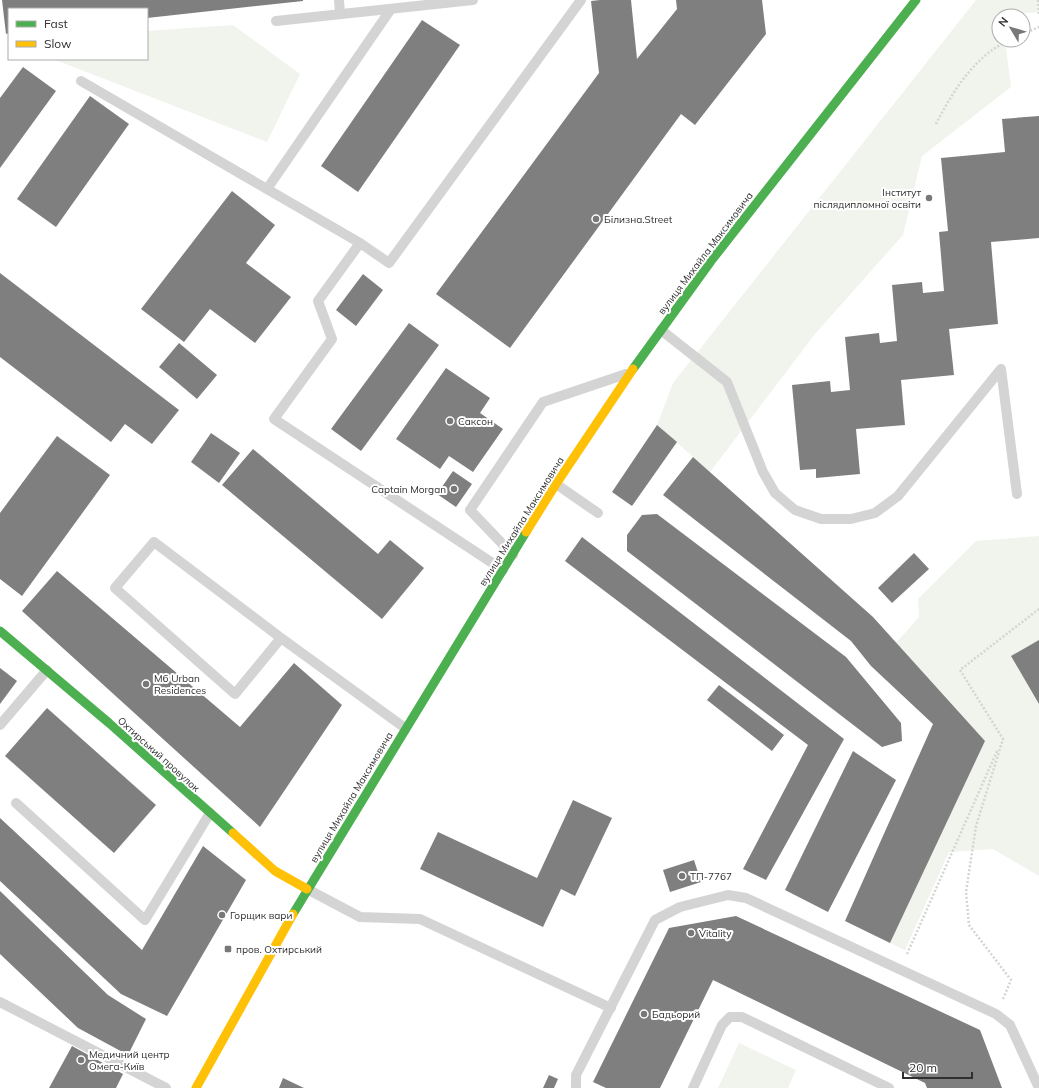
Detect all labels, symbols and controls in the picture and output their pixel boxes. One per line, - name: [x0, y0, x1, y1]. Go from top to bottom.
- legend: [8, 8, 148, 60]
- north arrow: [991, 8, 1031, 48]
- text: N: [995, 14, 1011, 29]
- text: Fast: [44, 16, 68, 31]
- text: Slow: [44, 36, 72, 51]
- place label: Інститут післядипломної освіти: [813, 186, 921, 211]
- street label: вулиця Михайла Максимовича: [655, 189, 756, 317]
- marker: Інститут післядипломної освіти: [924, 193, 934, 203]
- place label: Білизна.Street: [604, 213, 673, 226]
- marker: Білизна.Street: [591, 214, 601, 224]
- place label: Саксон: [458, 415, 493, 428]
- marker: Саксон: [445, 416, 455, 426]
- street label: вулиця Михайла Максимовича: [476, 454, 567, 588]
- place label: Captain Morgan: [371, 483, 446, 496]
- marker: Captain Morgan: [449, 484, 459, 494]
- place label: M6 Urban Residences: [154, 672, 206, 697]
- marker: M6 Urban Residences: [141, 679, 151, 689]
- street label: Охтирський провулок: [115, 714, 203, 795]
- street label: вулиця Михайла Максимовича: [307, 730, 396, 865]
- place label: ТП-7767: [690, 870, 732, 883]
- marker: ТП-7767: [677, 871, 687, 881]
- place label: Горщик вари: [230, 909, 292, 922]
- marker: Горщик вари: [217, 910, 227, 920]
- place label: Vitality: [699, 927, 732, 940]
- marker: Vitality: [686, 928, 696, 938]
- place label: пров. Охтирський: [236, 943, 322, 956]
- marker: пров. Охтирський: [223, 944, 233, 954]
- place label: Бадьорий: [652, 1008, 700, 1021]
- marker: Бадьорий: [639, 1009, 649, 1019]
- place label: Медичний центр Омега-Київ: [89, 1048, 170, 1073]
- scale bar: [903, 1054, 972, 1080]
- marker: Медичний центр Омега-Київ: [76, 1055, 86, 1065]
- text: 20 m: [909, 1060, 937, 1075]

